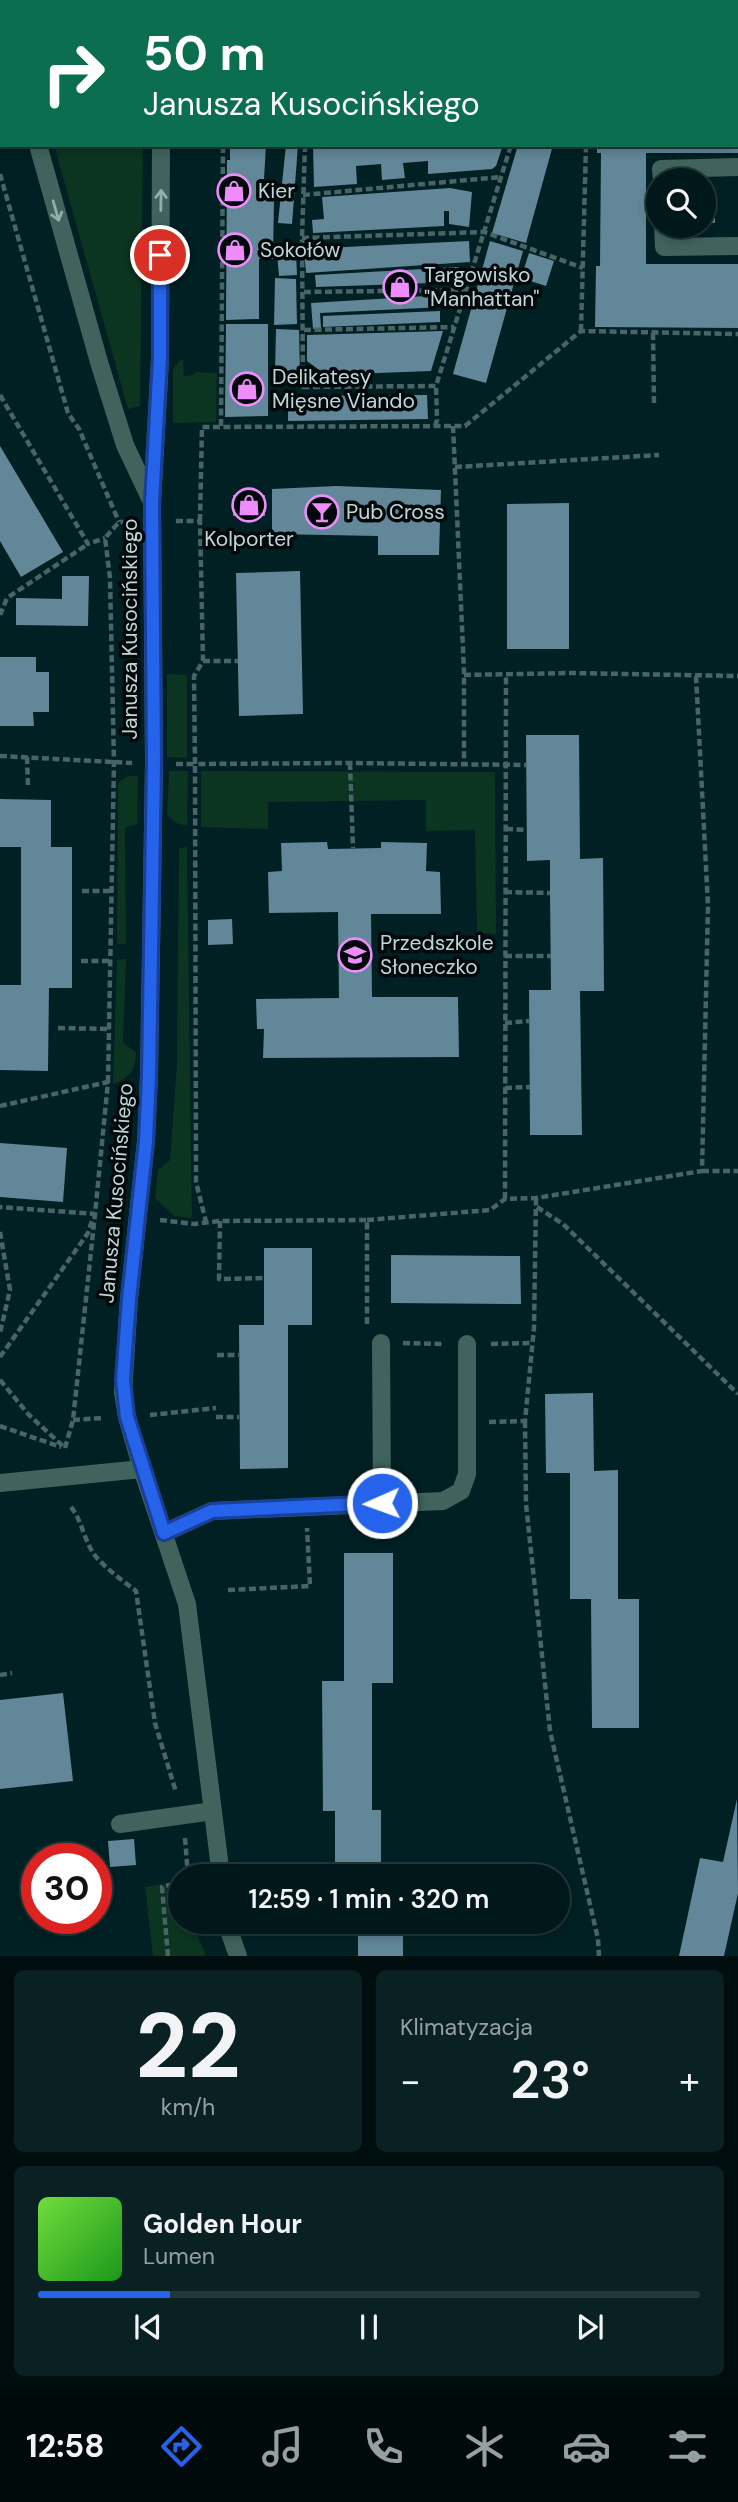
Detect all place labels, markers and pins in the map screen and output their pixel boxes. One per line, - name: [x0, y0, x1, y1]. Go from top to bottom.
- shop icon: Kier: [215, 172, 253, 210]
- place label: Kier: [258, 177, 295, 205]
- pin: [130, 225, 190, 285]
- shop icon: Sokołów: [216, 231, 254, 269]
- place label: Sokołów: [260, 236, 340, 264]
- place label: Targowisko "Manhattan": [424, 261, 539, 313]
- shop icon: Targowisko "Manhattan": [381, 268, 419, 306]
- place label: Delikatesy Mięsne Viando: [272, 363, 415, 415]
- shop icon: Delikatesy Mięsne Viando: [228, 370, 266, 408]
- shop icon: Kolporter: [230, 486, 268, 524]
- bar icon: Pub Cross: [303, 493, 341, 531]
- place label: Pub Cross: [346, 498, 445, 526]
- place label: Kolporter: [204, 525, 294, 553]
- place label: Przedszkole Słoneczko: [380, 929, 494, 981]
- school or university icon: Przedszkole Słoneczko: [336, 936, 374, 974]

